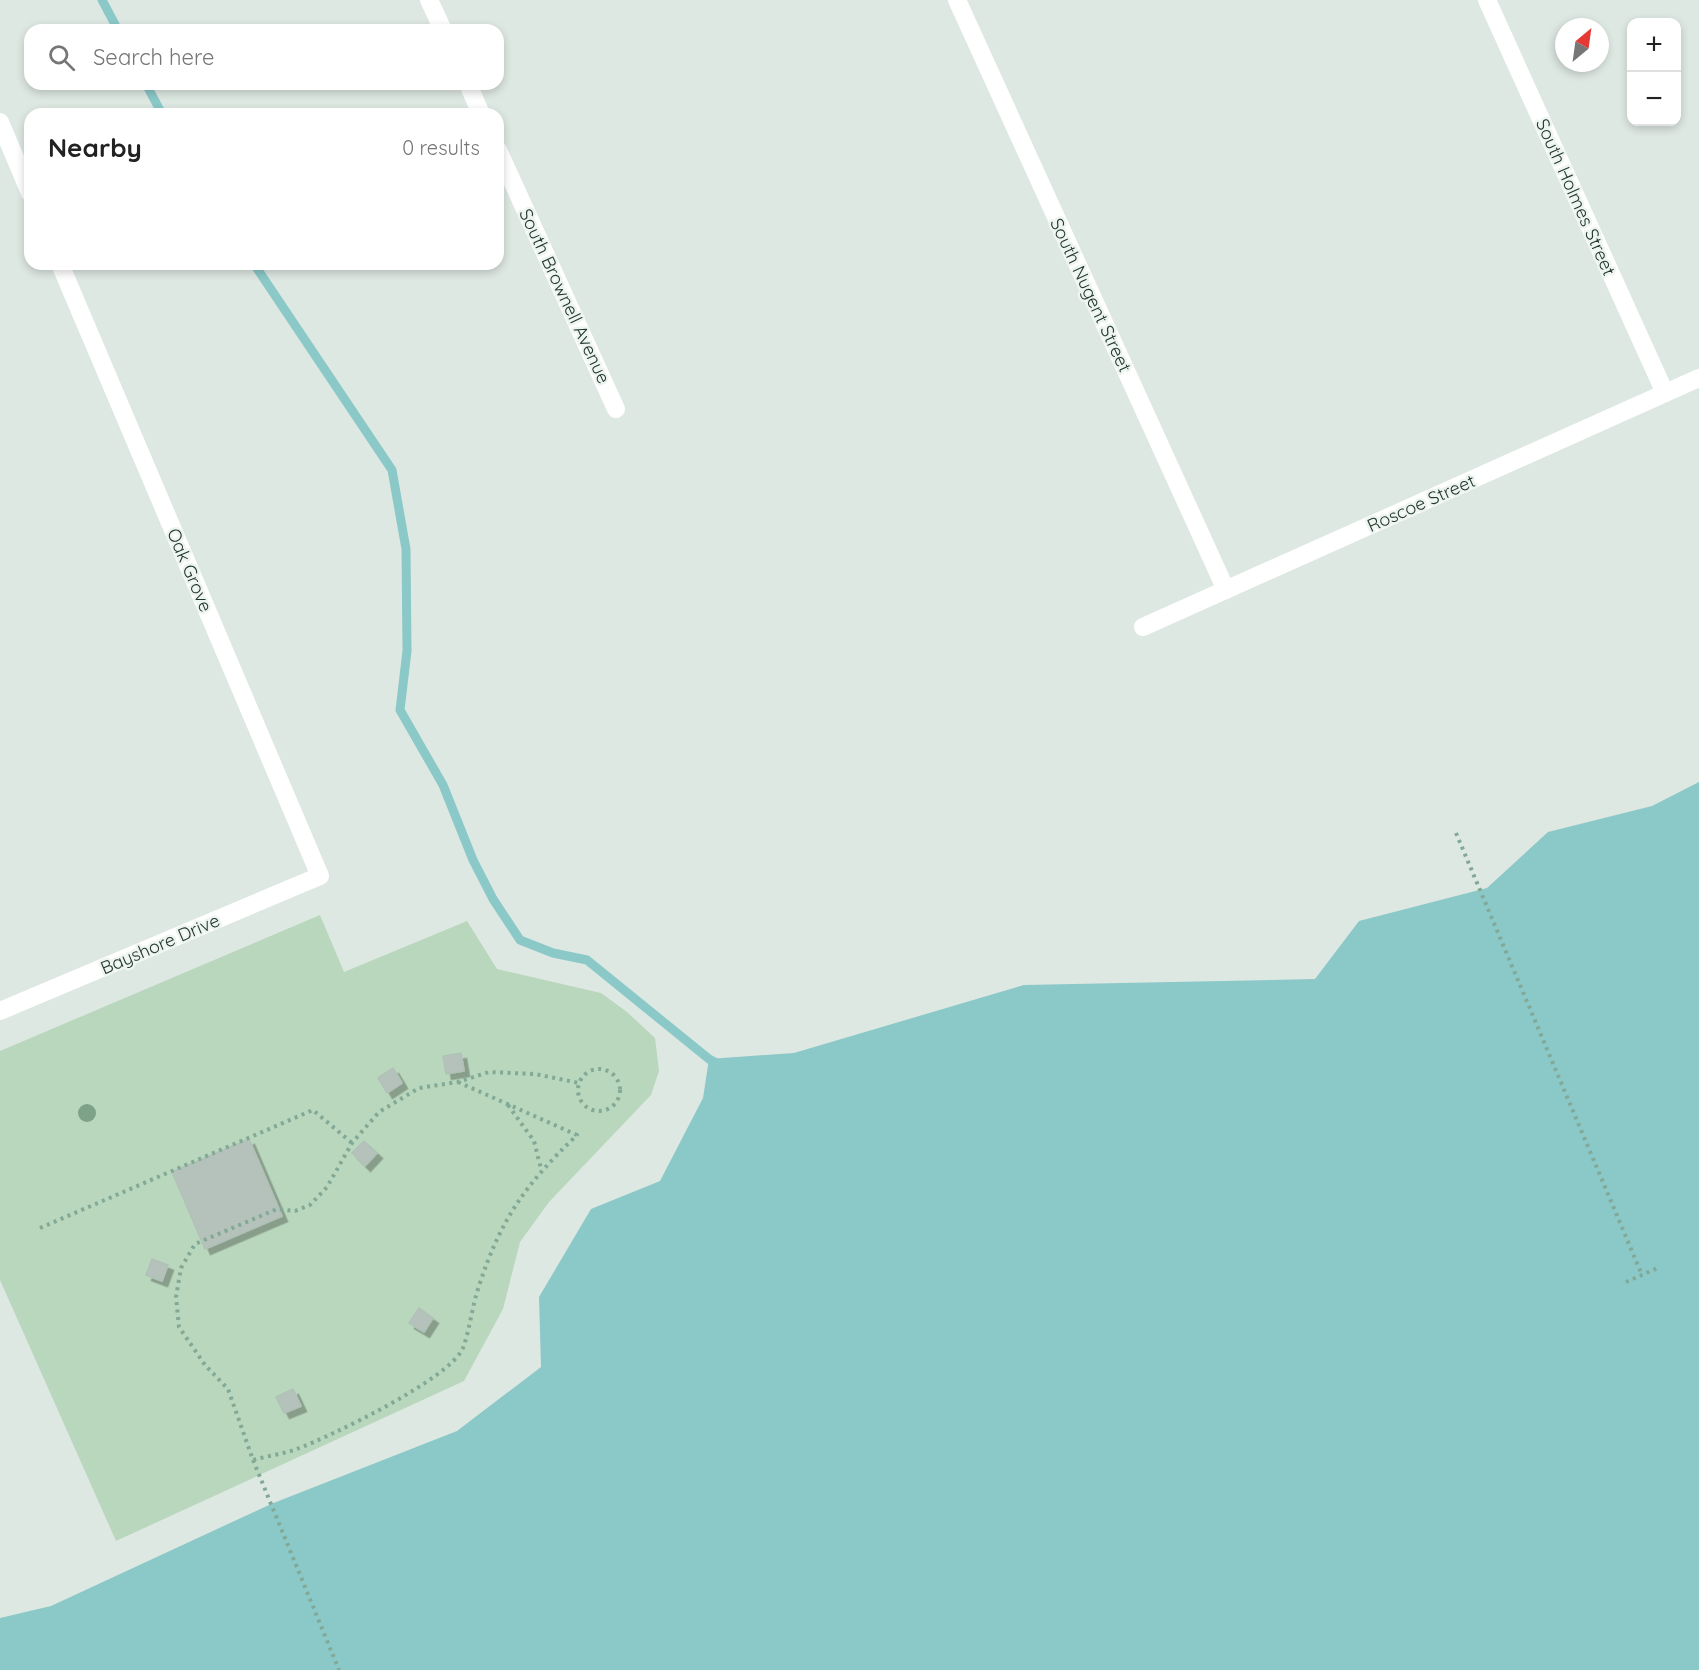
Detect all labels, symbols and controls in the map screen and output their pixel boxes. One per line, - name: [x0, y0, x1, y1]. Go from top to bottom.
- north arrow: [1555, 18, 1609, 72]
- map controls: [1627, 18, 1681, 126]
- button: +: [1627, 18, 1681, 72]
- search box: [24, 24, 504, 90]
- icon: search: [45, 41, 78, 74]
- text: Search here: [93, 43, 214, 71]
- button: −: [1627, 72, 1681, 126]
- street label: South Holmes Street: [1531, 115, 1621, 279]
- text: Nearby: [48, 131, 142, 164]
- text: 0 results: [402, 135, 480, 160]
- street label: South Brownell Avenue: [514, 205, 616, 387]
- street label: South Nugent Street: [1045, 214, 1137, 376]
- street label: Roscoe Street: [1363, 469, 1479, 537]
- street label: Oak Grove: [162, 525, 218, 615]
- street label: Bayshore Drive: [97, 909, 223, 979]

